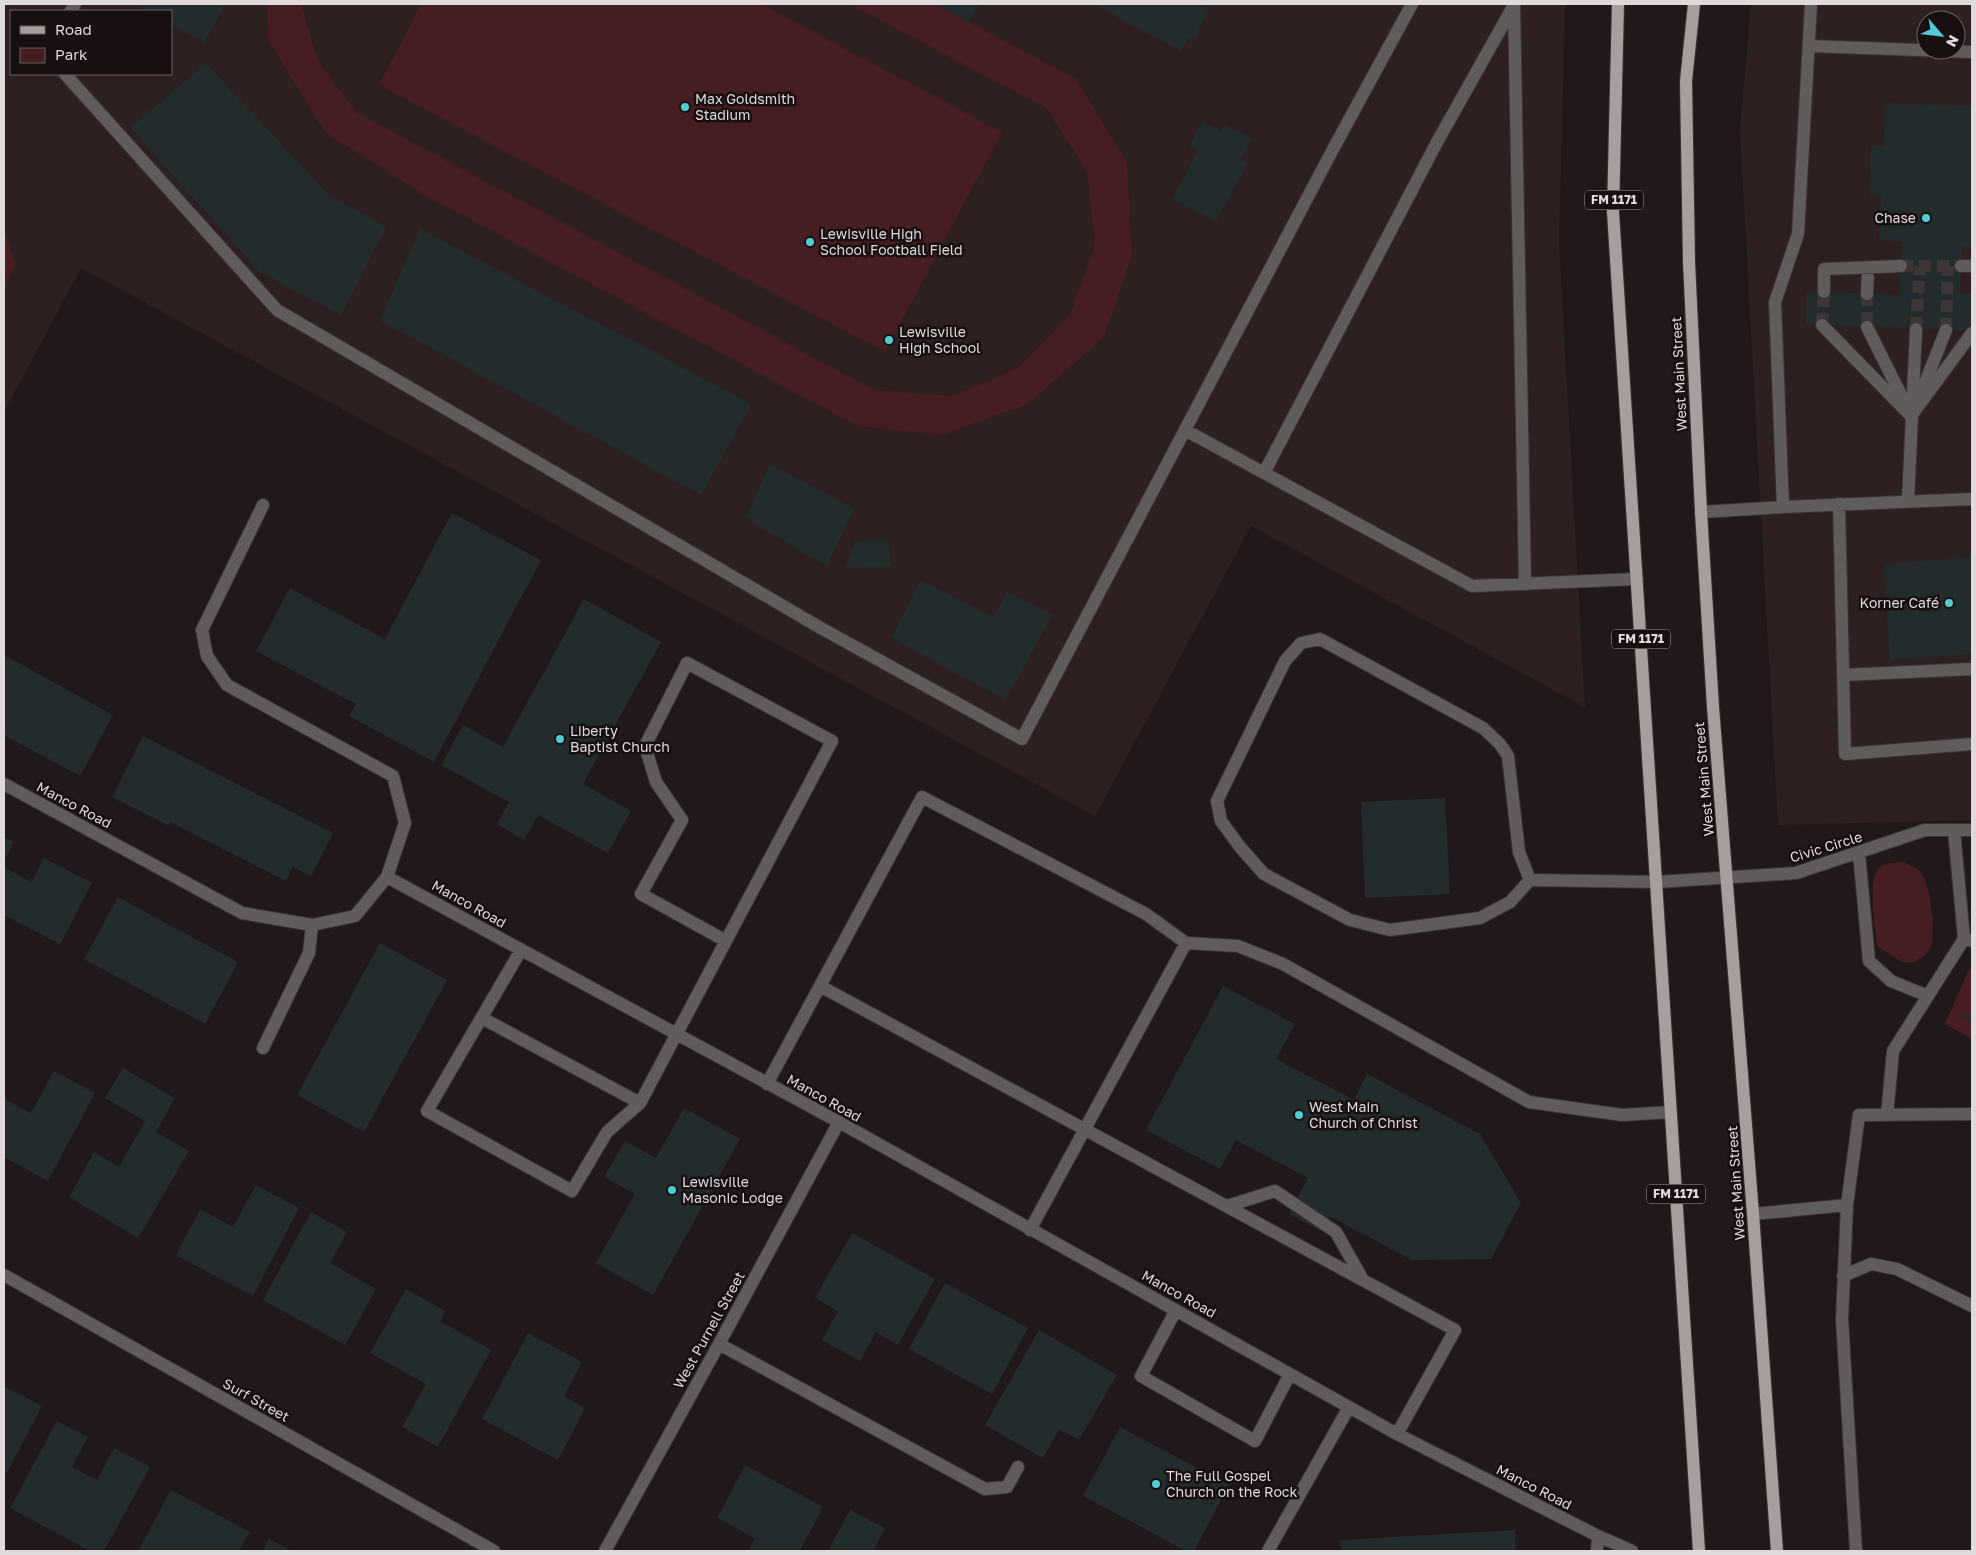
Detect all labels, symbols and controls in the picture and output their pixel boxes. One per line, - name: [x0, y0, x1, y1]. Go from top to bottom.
- legend: [10, 10, 172, 75]
- north arrow: [1916, 10, 1966, 60]
- text: Road: [55, 20, 92, 38]
- text: N: [1943, 33, 1963, 50]
- text: Park: [55, 45, 88, 63]
- place label: Max Goldsmith Stadium: [695, 90, 795, 123]
- marker: Max Goldsmith Stadium: [679, 101, 691, 113]
- road number: FM 1171: [1585, 190, 1643, 210]
- place label: Chase: [1874, 209, 1916, 226]
- marker: Chase: [1920, 212, 1932, 224]
- place label: Lewisville High School Football Field: [820, 225, 963, 258]
- marker: Lewisville High School Football Field: [804, 236, 816, 248]
- street label: West Main Street: [1667, 316, 1690, 432]
- place label: Lewisville High School: [899, 323, 981, 356]
- marker: Lewisville High School: [883, 334, 895, 346]
- place label: Korner Café: [1860, 594, 1939, 611]
- marker: Korner Café: [1943, 597, 1955, 609]
- road number: FM 1171: [1612, 630, 1670, 648]
- street label: West Main Street: [1690, 721, 1717, 837]
- place label: Liberty Baptist Church: [570, 722, 670, 755]
- marker: Liberty Baptist Church: [554, 733, 566, 745]
- street label: Manco Road: [34, 778, 115, 831]
- street label: Civic Circle: [1788, 827, 1864, 866]
- street label: Manco Road: [429, 876, 509, 931]
- street label: Manco Road: [784, 1070, 864, 1125]
- place label: West Main Church of Christ: [1309, 1098, 1418, 1131]
- marker: West Main Church of Christ: [1293, 1109, 1305, 1121]
- street label: West Main Street: [1723, 1125, 1748, 1241]
- place label: Lewisville Masonic Lodge: [682, 1173, 783, 1206]
- marker: Lewisville Masonic Lodge: [666, 1184, 678, 1196]
- road number: FM 1171: [1647, 1184, 1705, 1204]
- street label: Manco Road: [1139, 1266, 1219, 1321]
- street label: West Purnell Street: [669, 1268, 748, 1391]
- street label: Surf Street: [220, 1374, 292, 1425]
- street label: Manco Road: [1494, 1460, 1575, 1513]
- place label: The Full Gospel Church on the Rock: [1166, 1467, 1297, 1500]
- marker: The Full Gospel Church on the Rock: [1150, 1478, 1162, 1490]

